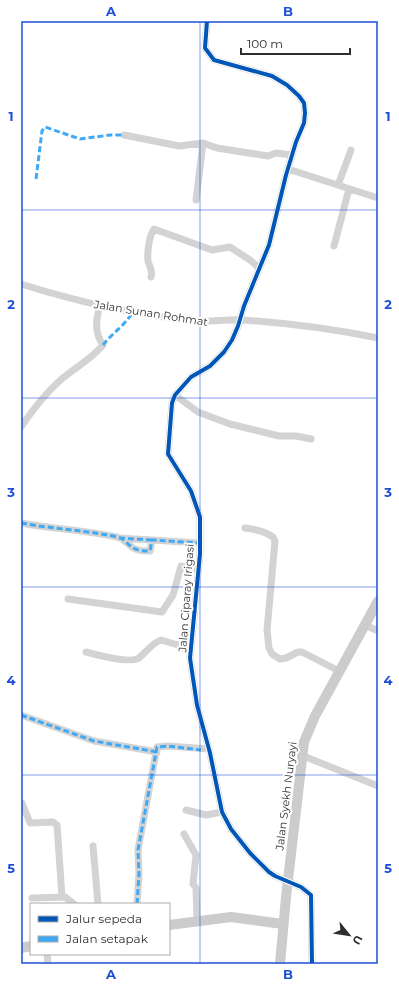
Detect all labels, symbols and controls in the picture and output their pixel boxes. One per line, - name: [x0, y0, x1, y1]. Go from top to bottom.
- text: A: [105, 3, 117, 19]
- text: B: [283, 3, 293, 19]
- scale bar: [241, 30, 350, 56]
- text: 100 m: [247, 36, 283, 51]
- text: 1: [8, 108, 14, 124]
- text: 1: [385, 108, 391, 124]
- text: 2: [7, 296, 15, 312]
- text: 2: [384, 296, 392, 312]
- street label: Jalan Sunan Rohmat: [92, 297, 209, 329]
- text: 3: [6, 484, 15, 500]
- text: 3: [383, 484, 392, 500]
- street label: Jalan Ciparay Irigasi: [175, 543, 197, 654]
- text: 4: [7, 672, 16, 688]
- text: 4: [384, 672, 393, 688]
- street label: Jalan Syekh Nuryayi: [272, 741, 300, 852]
- text: 5: [7, 860, 15, 876]
- text: 5: [384, 860, 392, 876]
- legend: [30, 903, 170, 955]
- text: Jalur sepeda: [65, 911, 142, 926]
- north arrow: [329, 915, 369, 955]
- text: Jalan setapak: [65, 931, 149, 946]
- text: U: [349, 933, 366, 947]
- text: A: [105, 966, 117, 982]
- text: B: [283, 966, 293, 982]

